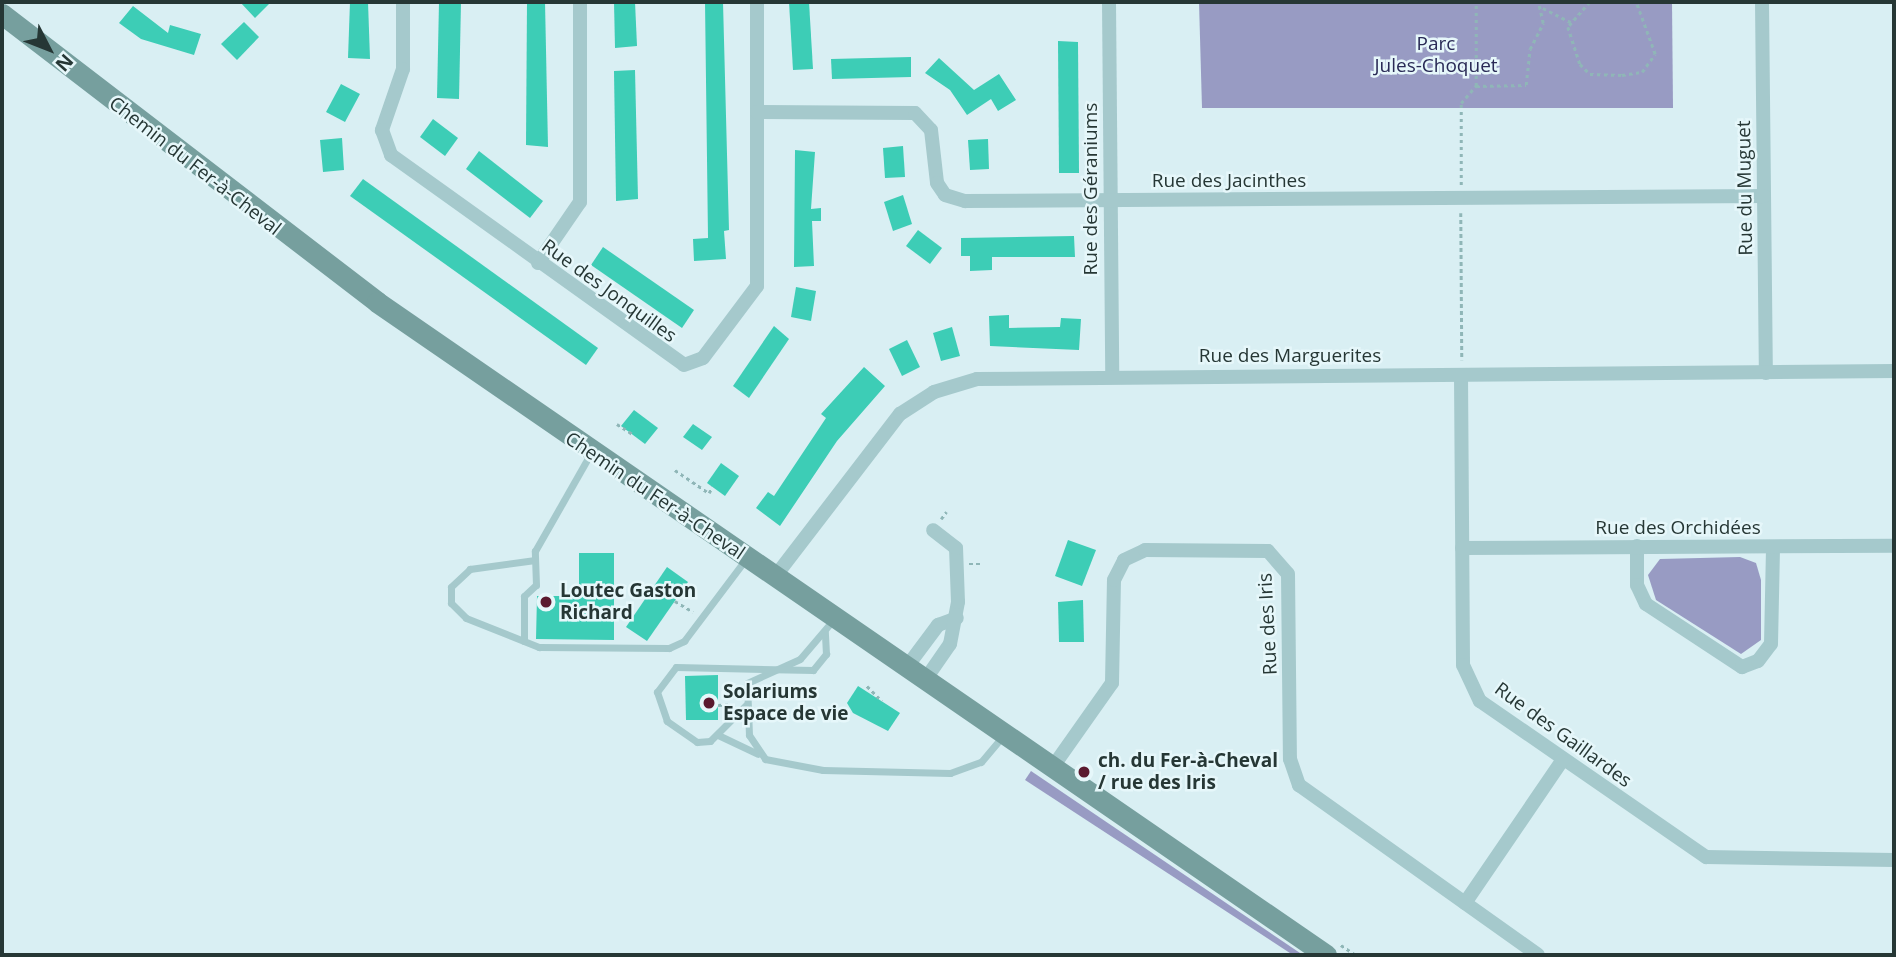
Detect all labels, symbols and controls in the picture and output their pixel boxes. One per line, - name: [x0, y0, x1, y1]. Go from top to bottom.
- north arrow: [14, 14, 84, 84]
- park label: Parc Jules-Choquet: [1374, 33, 1498, 77]
- text: N: [50, 49, 79, 77]
- street label: Chemin du Fer-à-Cheval: [105, 92, 285, 240]
- street label: Rue des Géraniums: [1080, 103, 1102, 275]
- street label: Rue du Muguet: [1732, 120, 1758, 256]
- street label: Rue des Jacinthes: [1152, 170, 1306, 192]
- street label: Rue des Jonquilles: [537, 235, 681, 347]
- street label: Rue des Marguerites: [1199, 345, 1381, 367]
- street label: Chemin du Fer-à-Cheval: [561, 427, 749, 565]
- street label: Rue des Orchidées: [1595, 517, 1761, 539]
- street label: Rue des Iris: [1254, 572, 1282, 676]
- place label: Loutec Gaston Richard: [560, 580, 696, 624]
- marker: Loutec Gaston Richard: [538, 594, 554, 610]
- street label: Rue des Gaillardes: [1490, 678, 1636, 792]
- place label: Solariums Espace de vie: [723, 681, 849, 725]
- marker: Solariums Espace de vie: [701, 695, 717, 711]
- place label: ch. du Fer-à-Cheval / rue des Iris: [1098, 750, 1278, 794]
- marker: ch. du Fer-à-Cheval / rue des Iris: [1076, 764, 1092, 780]

